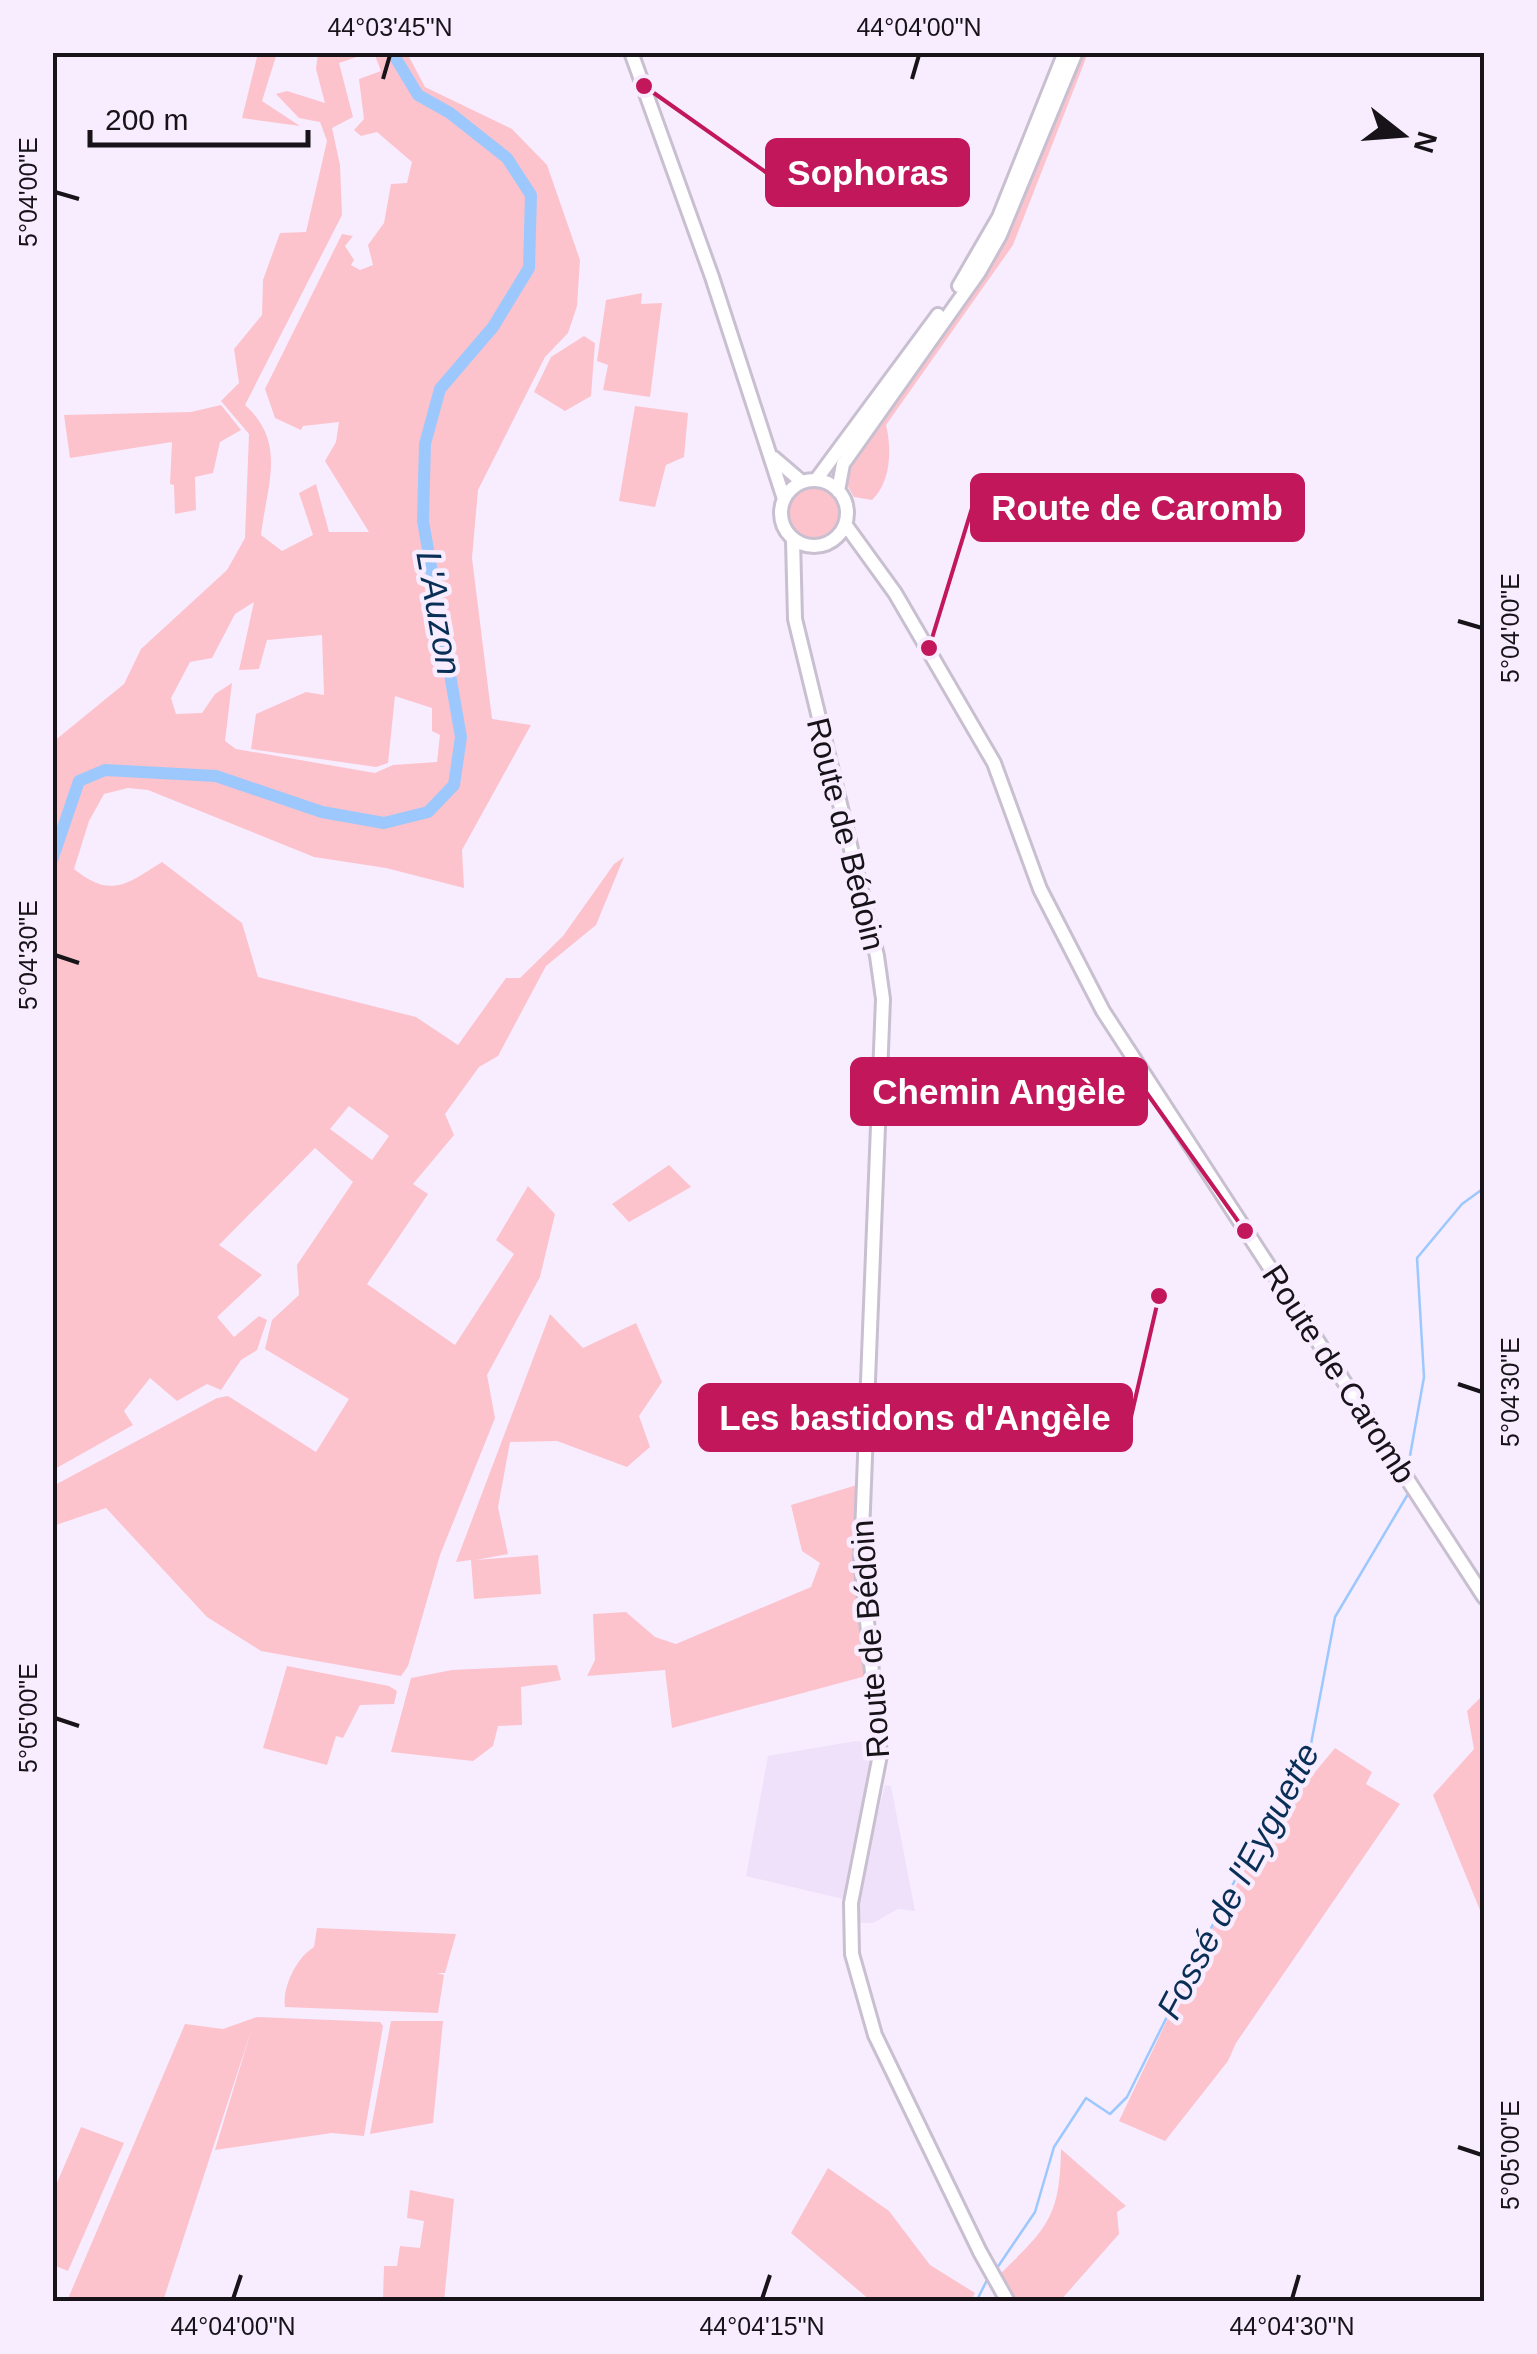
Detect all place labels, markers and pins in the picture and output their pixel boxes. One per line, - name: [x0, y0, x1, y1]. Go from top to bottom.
- callout: Sophoras: [767, 140, 968, 205]
- callout: Route de Caromb: [972, 475, 1303, 540]
- callout: Chemin Angèle: [852, 1059, 1146, 1124]
- callout: Les bastidons d'Angèle: [700, 1385, 1131, 1450]

